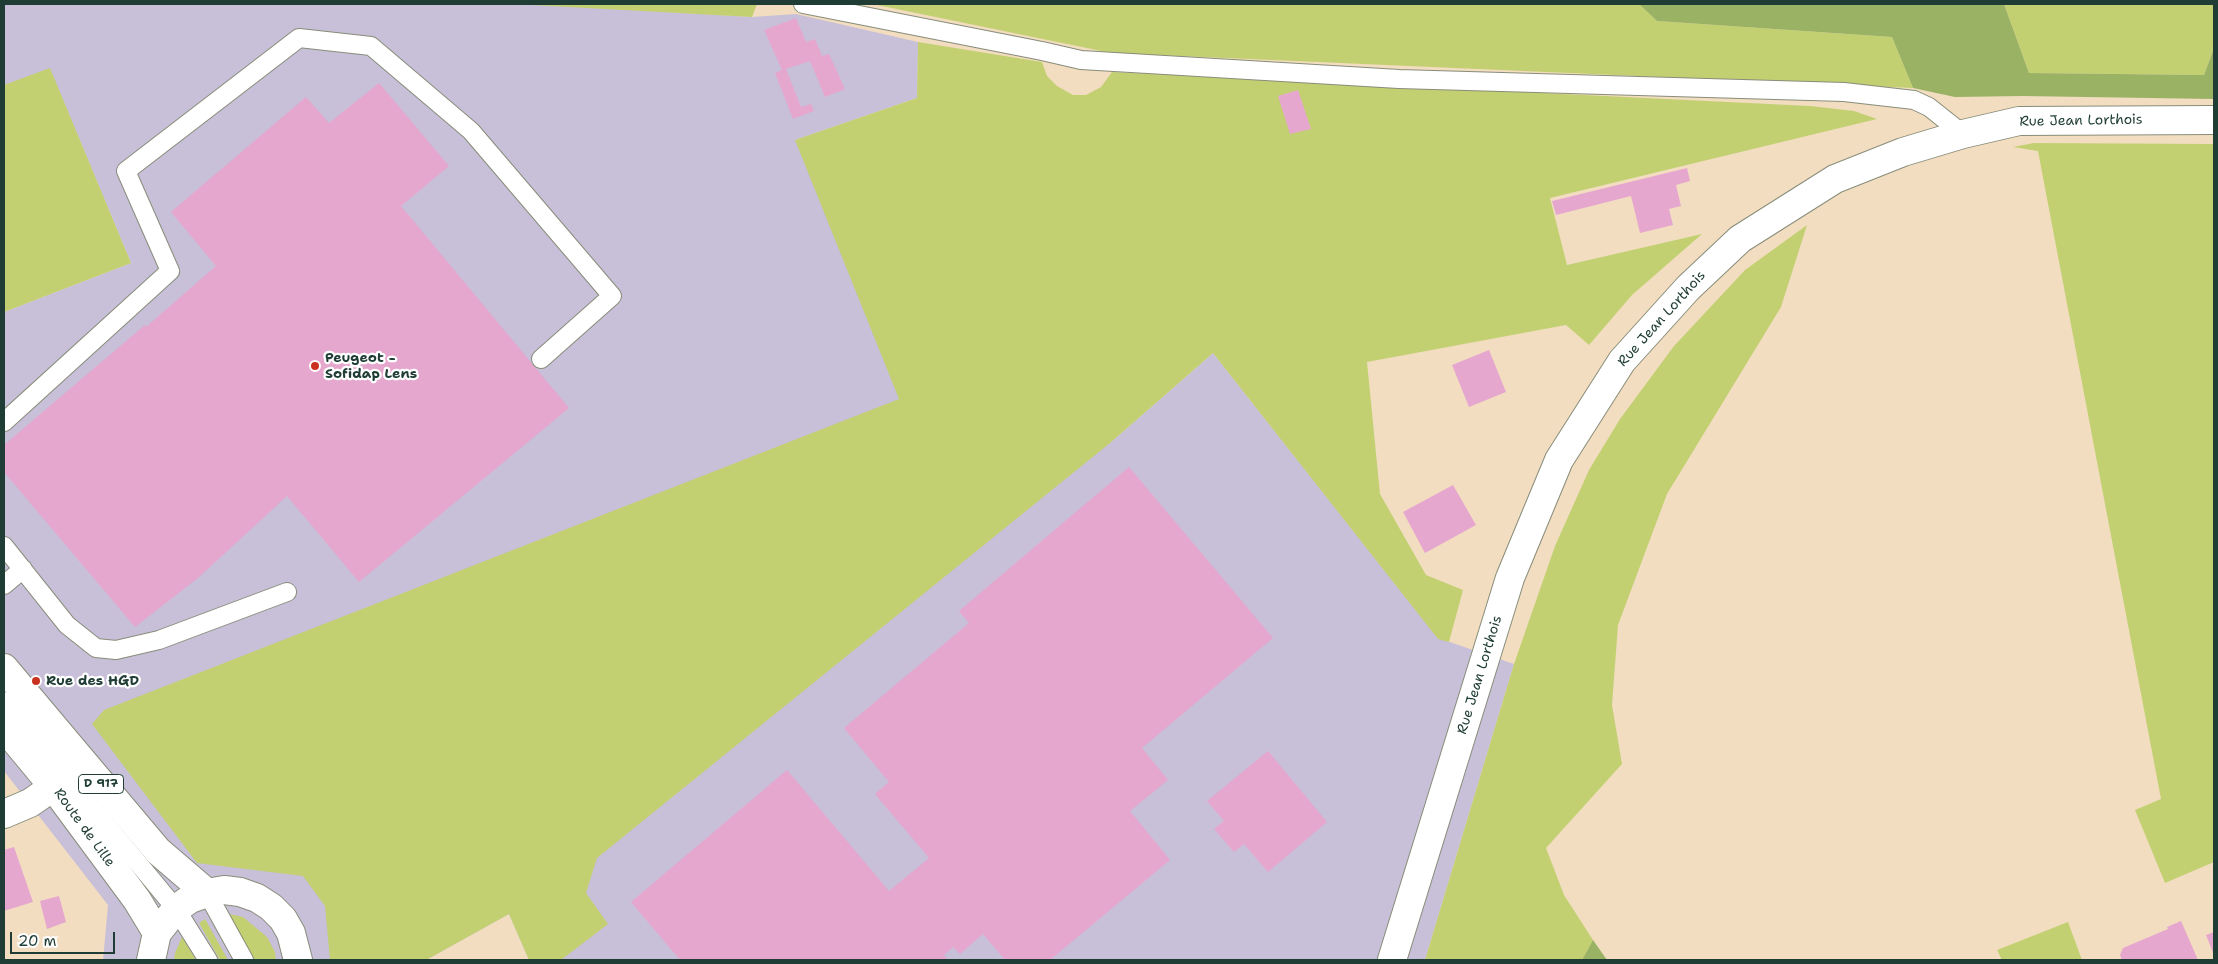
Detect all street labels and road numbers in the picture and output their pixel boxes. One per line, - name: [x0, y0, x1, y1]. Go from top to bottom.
- street label: Rue Jean Lorthois: [2019, 112, 2143, 130]
- street label: Rue Jean Lorthois: [1615, 268, 1709, 370]
- street label: Rue Jean Lorthois: [1454, 614, 1506, 736]
- road number: D 917: [78, 774, 124, 794]
- street label: Route de Lille: [50, 785, 118, 871]

